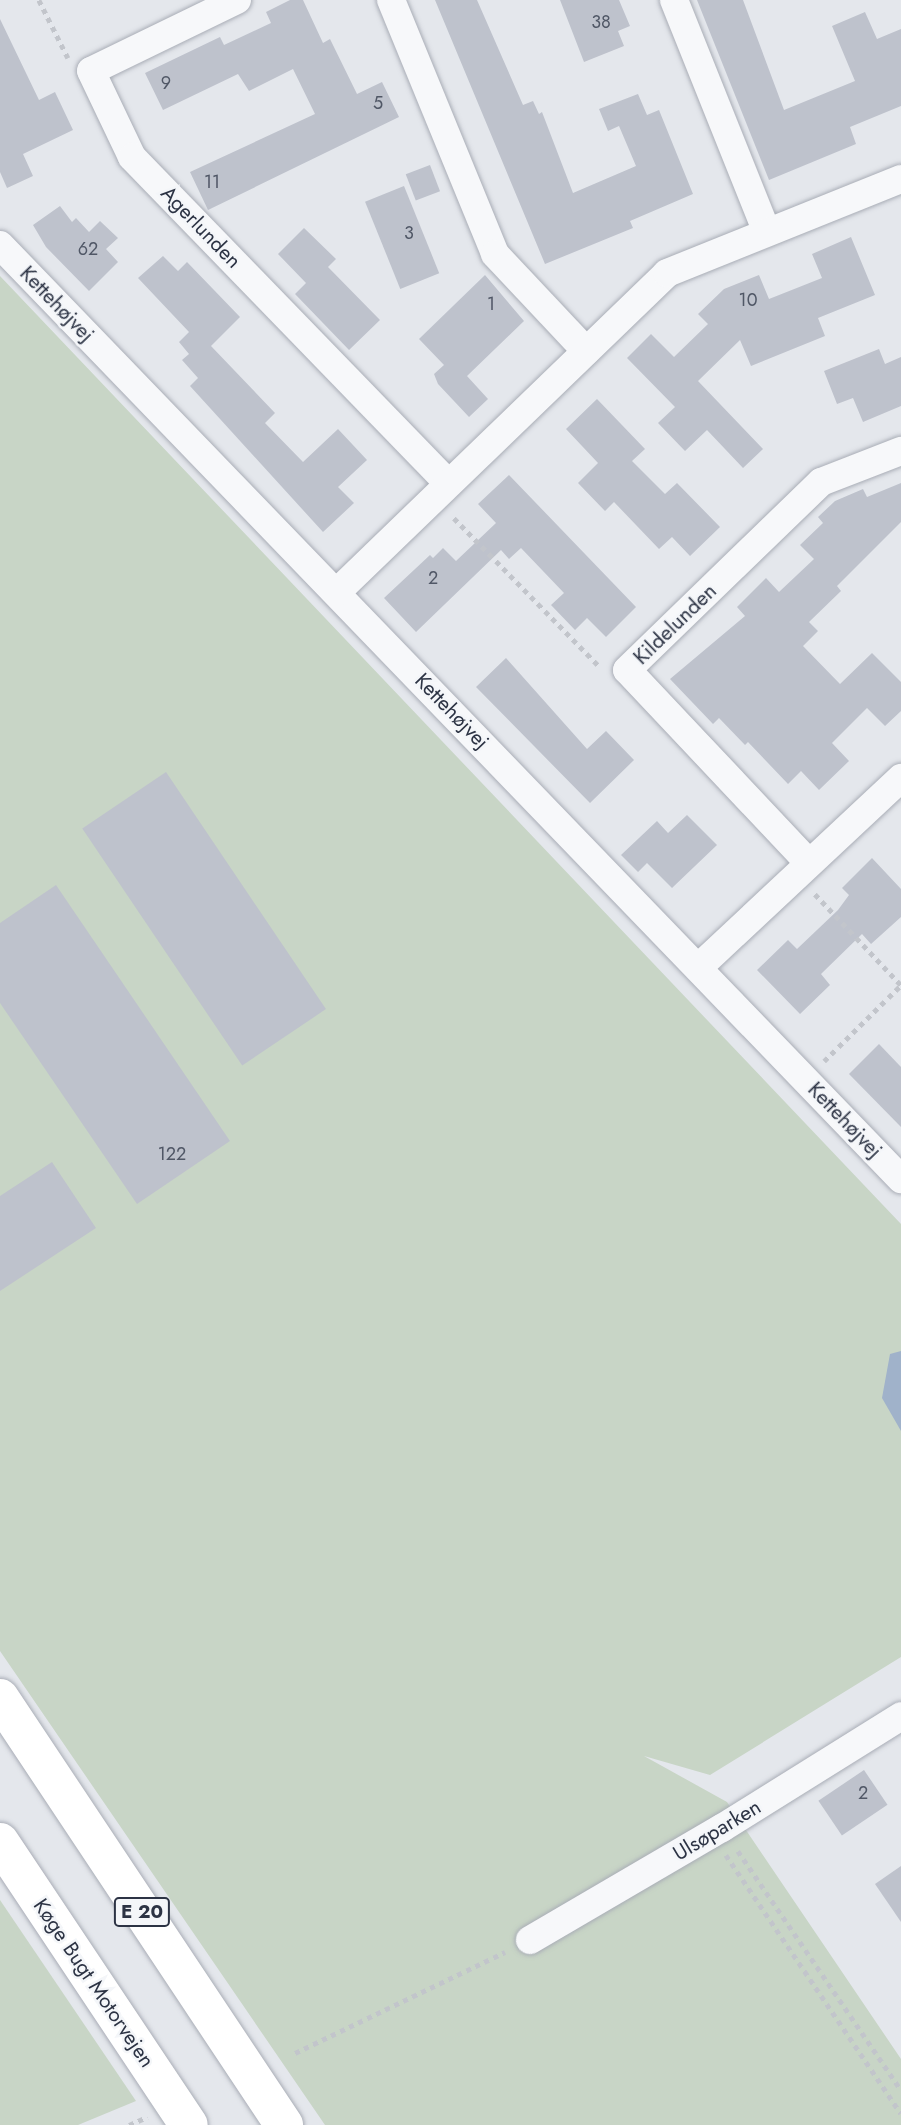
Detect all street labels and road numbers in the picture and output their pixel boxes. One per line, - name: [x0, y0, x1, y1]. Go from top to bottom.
- street label: Agerlunden: [156, 181, 246, 273]
- street label: Kettehøjvej: [15, 261, 99, 347]
- street label: Kildelunden: [628, 578, 722, 670]
- street label: Kettehøjvej: [410, 668, 494, 754]
- street label: Kettehøjvej: [803, 1077, 887, 1163]
- street label: Ulsøparken: [669, 1794, 765, 1866]
- street label: Køge Bugt Motorvejen: [28, 1894, 160, 2072]
- road number: E 20: [112, 1896, 172, 1928]

